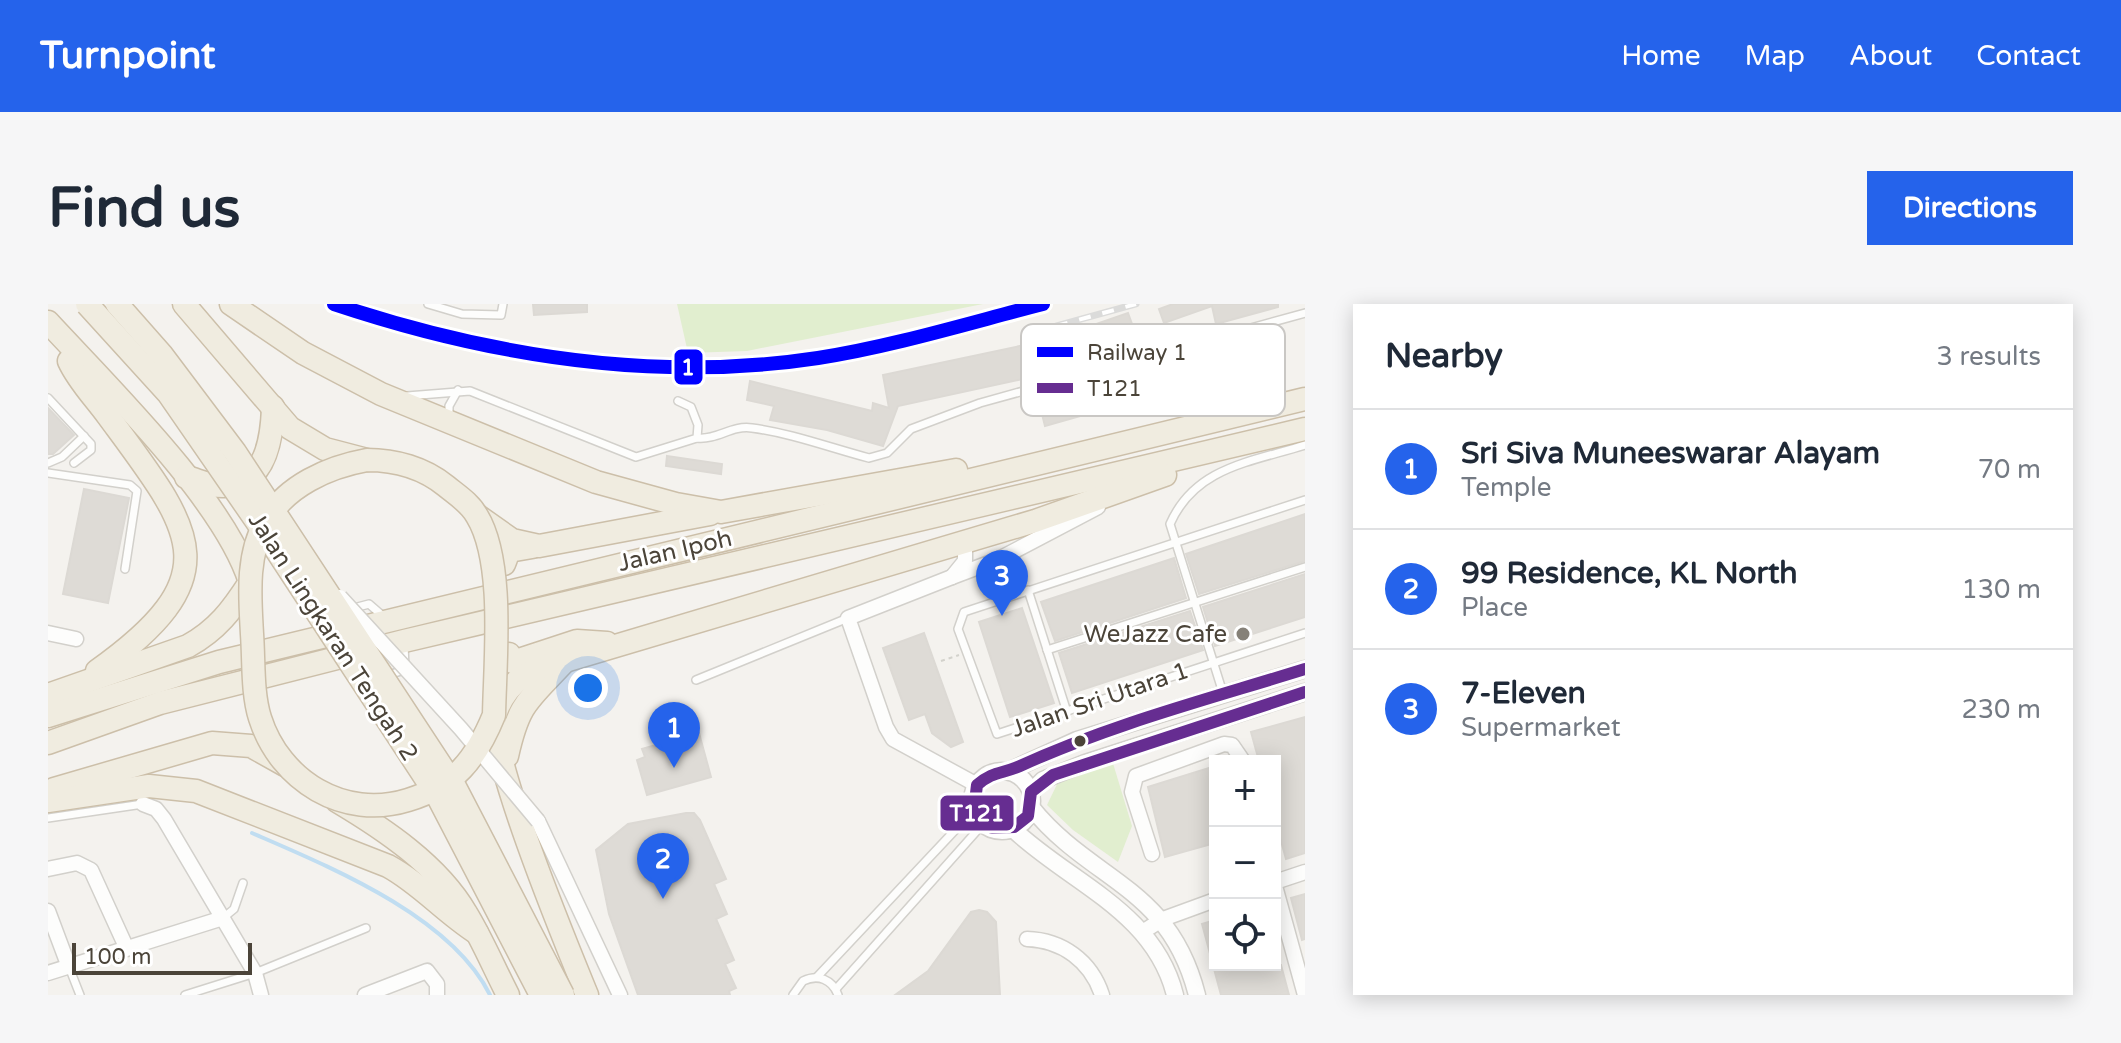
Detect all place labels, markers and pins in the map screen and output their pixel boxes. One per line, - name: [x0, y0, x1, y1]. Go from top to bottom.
- pin: 3: [976, 550, 1028, 616]
- place label: WeJazz Cafe: [1084, 620, 1227, 649]
- marker: WeJazz Cafe: [1234, 625, 1252, 643]
- pin: 1: [648, 702, 700, 768]
- unlabelled marker: [1072, 733, 1088, 749]
- pin: 2: [637, 833, 689, 899]

